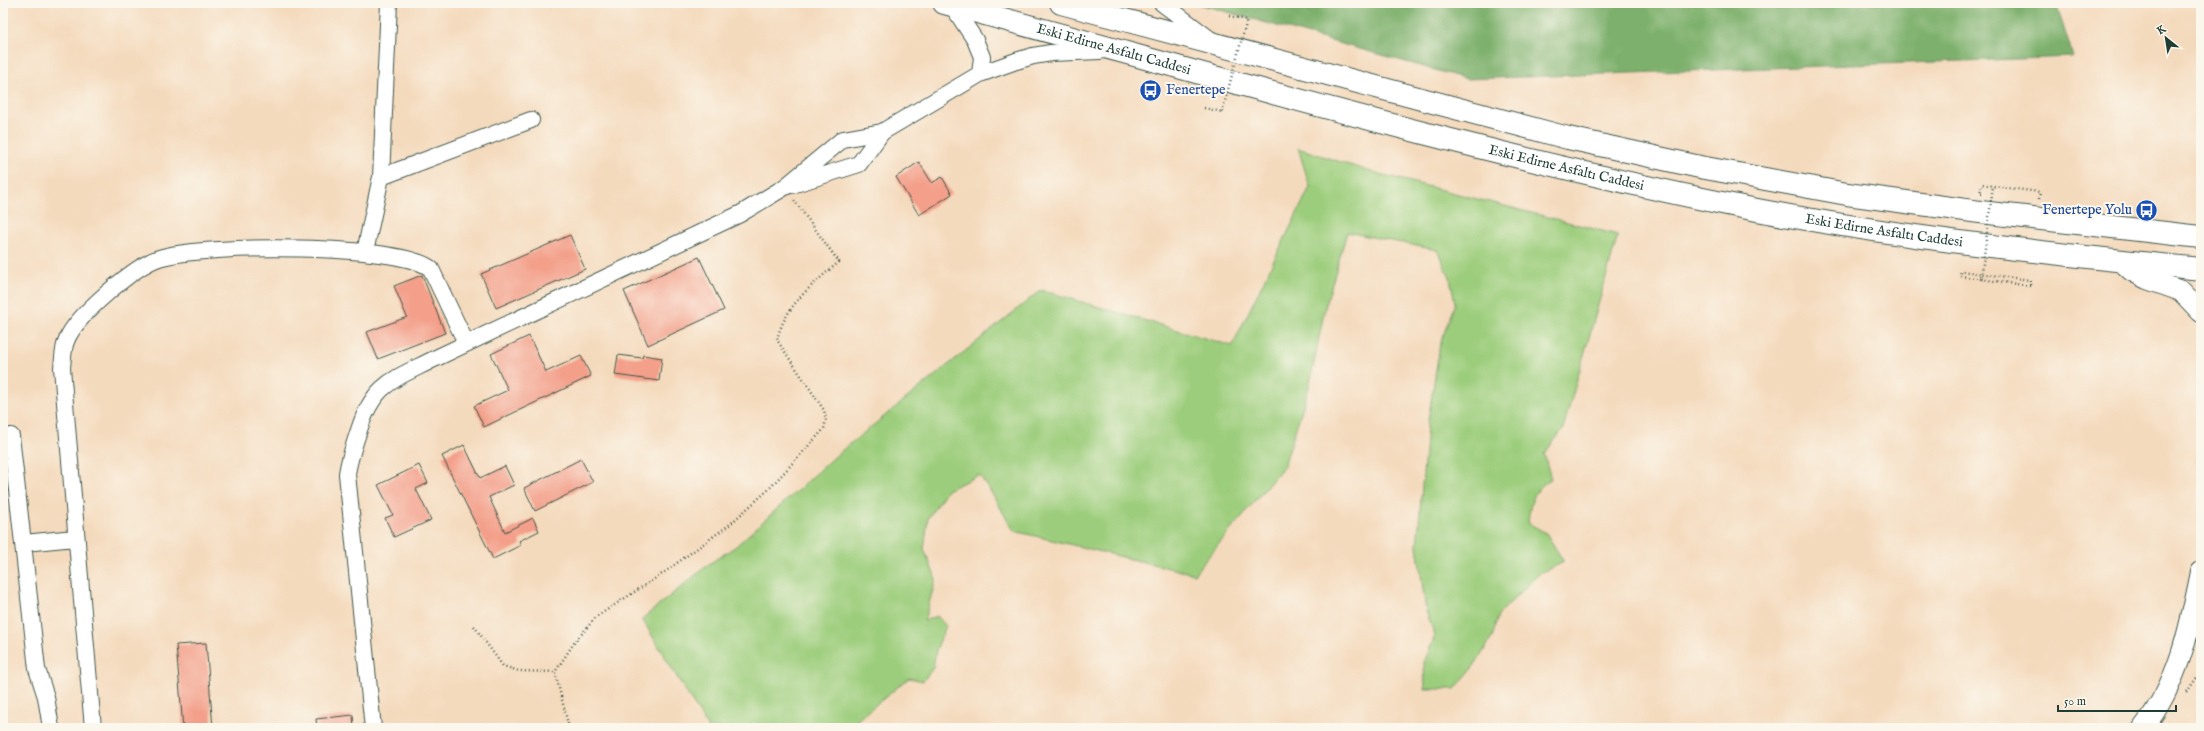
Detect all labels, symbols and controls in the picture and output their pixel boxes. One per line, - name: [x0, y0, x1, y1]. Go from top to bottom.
- north arrow: [2146, 18, 2186, 58]
- street label: Eski Edirne Asfaltı Caddesi: [1035, 20, 1193, 79]
- text: K: [2155, 22, 2169, 38]
- bus stop icon: Fenertepe: [1137, 77, 1163, 103]
- place label: Fenertepe: [1166, 81, 1226, 99]
- street label: Eski Edirne Asfaltı Caddesi: [1487, 141, 1646, 195]
- bus stop icon: Fenertepe Yolu: [2134, 197, 2160, 223]
- place label: Fenertepe Yolu: [2042, 201, 2132, 219]
- street label: Eski Edirne Asfaltı Caddesi: [1804, 210, 1964, 251]
- scale bar: [2058, 687, 2176, 713]
- text: 50 m: [2064, 694, 2086, 709]

